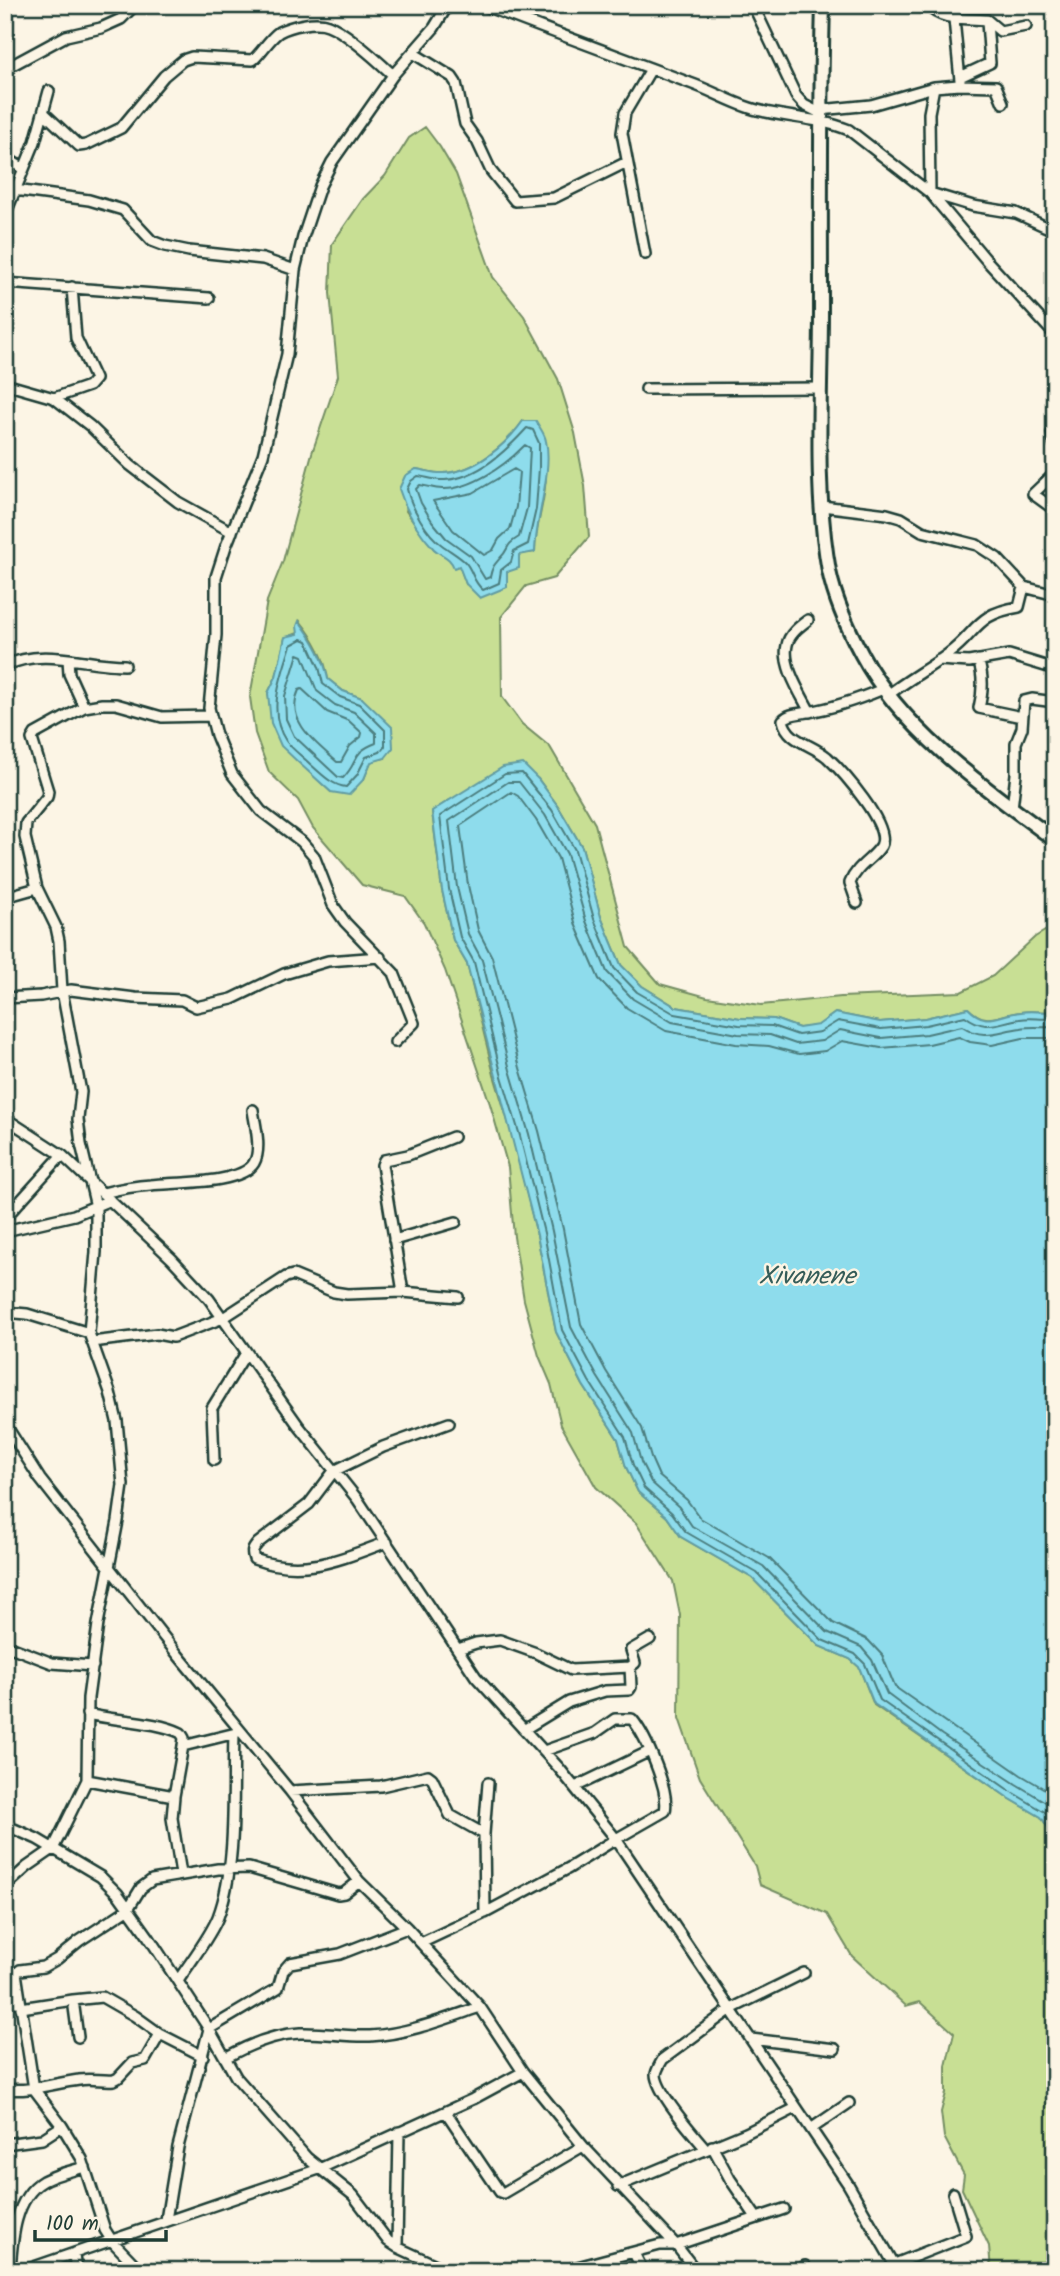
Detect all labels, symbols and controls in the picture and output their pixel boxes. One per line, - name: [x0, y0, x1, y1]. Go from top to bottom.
- water label: Xivanene: [759, 1256, 858, 1298]
- scale bar: [35, 2199, 166, 2243]
- text: 100 m: [46, 2208, 99, 2241]

